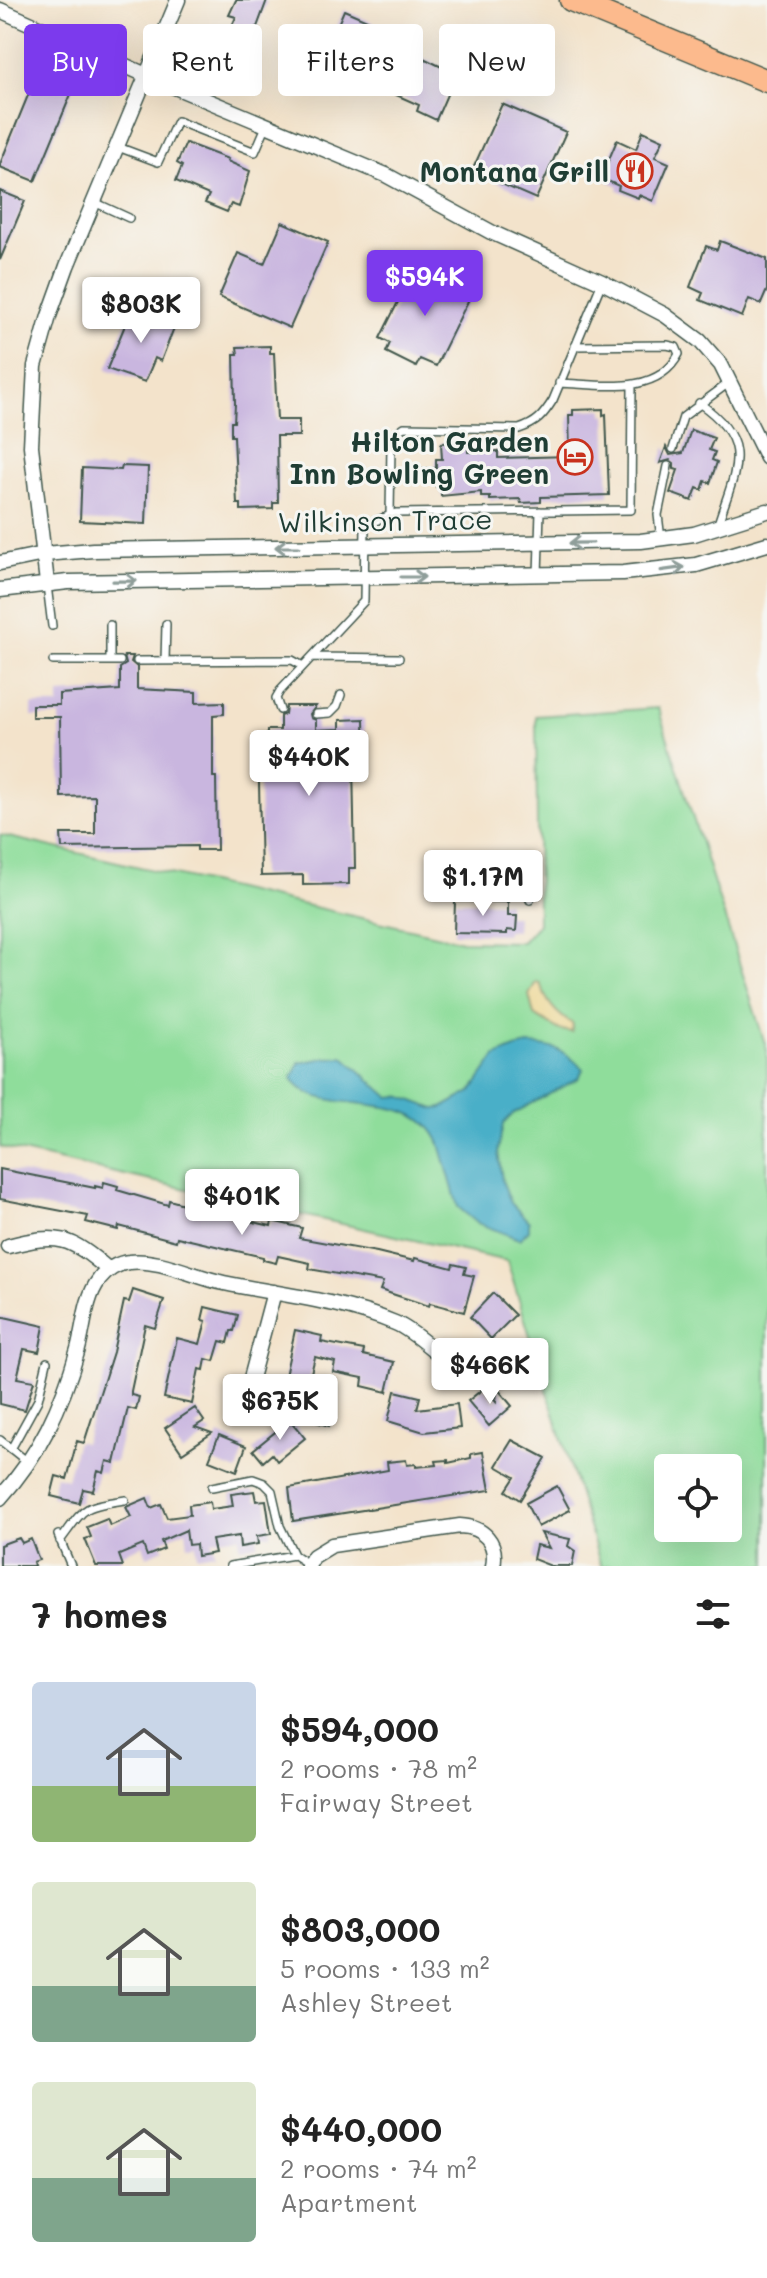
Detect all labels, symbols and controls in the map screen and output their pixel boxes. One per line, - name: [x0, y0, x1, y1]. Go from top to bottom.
- chip: Buy: [24, 24, 127, 96]
- chip: Rent: [143, 24, 262, 96]
- chip: Filters: [278, 24, 423, 96]
- chip: New: [439, 24, 555, 96]
- restaurant icon: Montana Grill: [616, 152, 654, 190]
- place label: Montana Grill: [420, 153, 609, 189]
- pin: $594K: [369, 250, 481, 318]
- text: $594K: [385, 259, 465, 293]
- pin: $803K: [85, 277, 197, 345]
- text: $803K: [100, 286, 182, 320]
- place label: Hilton Garden Inn Bowling Green: [290, 423, 549, 491]
- hotel icon: Hilton Garden Inn Bowling Green: [556, 438, 594, 476]
- street label: Wilkinson Trace: [277, 500, 493, 540]
- one-way arrow: [568, 535, 595, 551]
- one-way arrow: [274, 539, 301, 555]
- one-way arrow: [660, 560, 685, 575]
- one-way arrow: [399, 569, 426, 585]
- one-way arrow: [111, 573, 138, 589]
- pin: $440K: [253, 730, 365, 798]
- text: $440K: [268, 739, 350, 773]
- pin: $1.17M: [418, 850, 548, 918]
- text: $1.17M: [442, 859, 524, 893]
- pin: $401K: [186, 1169, 298, 1237]
- text: $401K: [203, 1178, 281, 1212]
- pin: $466K: [434, 1338, 546, 1406]
- text: $466K: [449, 1347, 531, 1381]
- pin: $675K: [224, 1374, 336, 1442]
- text: $675K: [241, 1383, 319, 1417]
- map controls: [654, 1454, 742, 1542]
- button: locate: [654, 1454, 742, 1542]
- text: 7 homes: [32, 1592, 168, 1637]
- icon: filters: [691, 1592, 735, 1636]
- text: $594,000: [280, 1706, 439, 1751]
- icon: home: [96, 1714, 192, 1810]
- text: 2 rooms · 78 m²: [280, 1751, 477, 1785]
- text: Fairway Street: [280, 1785, 473, 1819]
- text: $803,000: [280, 1906, 440, 1951]
- icon: home: [96, 1914, 192, 2010]
- text: 5 rooms · 133 m²: [280, 1951, 490, 1985]
- text: Ashley Street: [280, 1985, 453, 2019]
- text: $440,000: [280, 2106, 442, 2151]
- icon: home: [96, 2114, 192, 2210]
- text: 2 rooms · 74 m²: [280, 2151, 477, 2185]
- text: Apartment: [280, 2185, 417, 2219]

